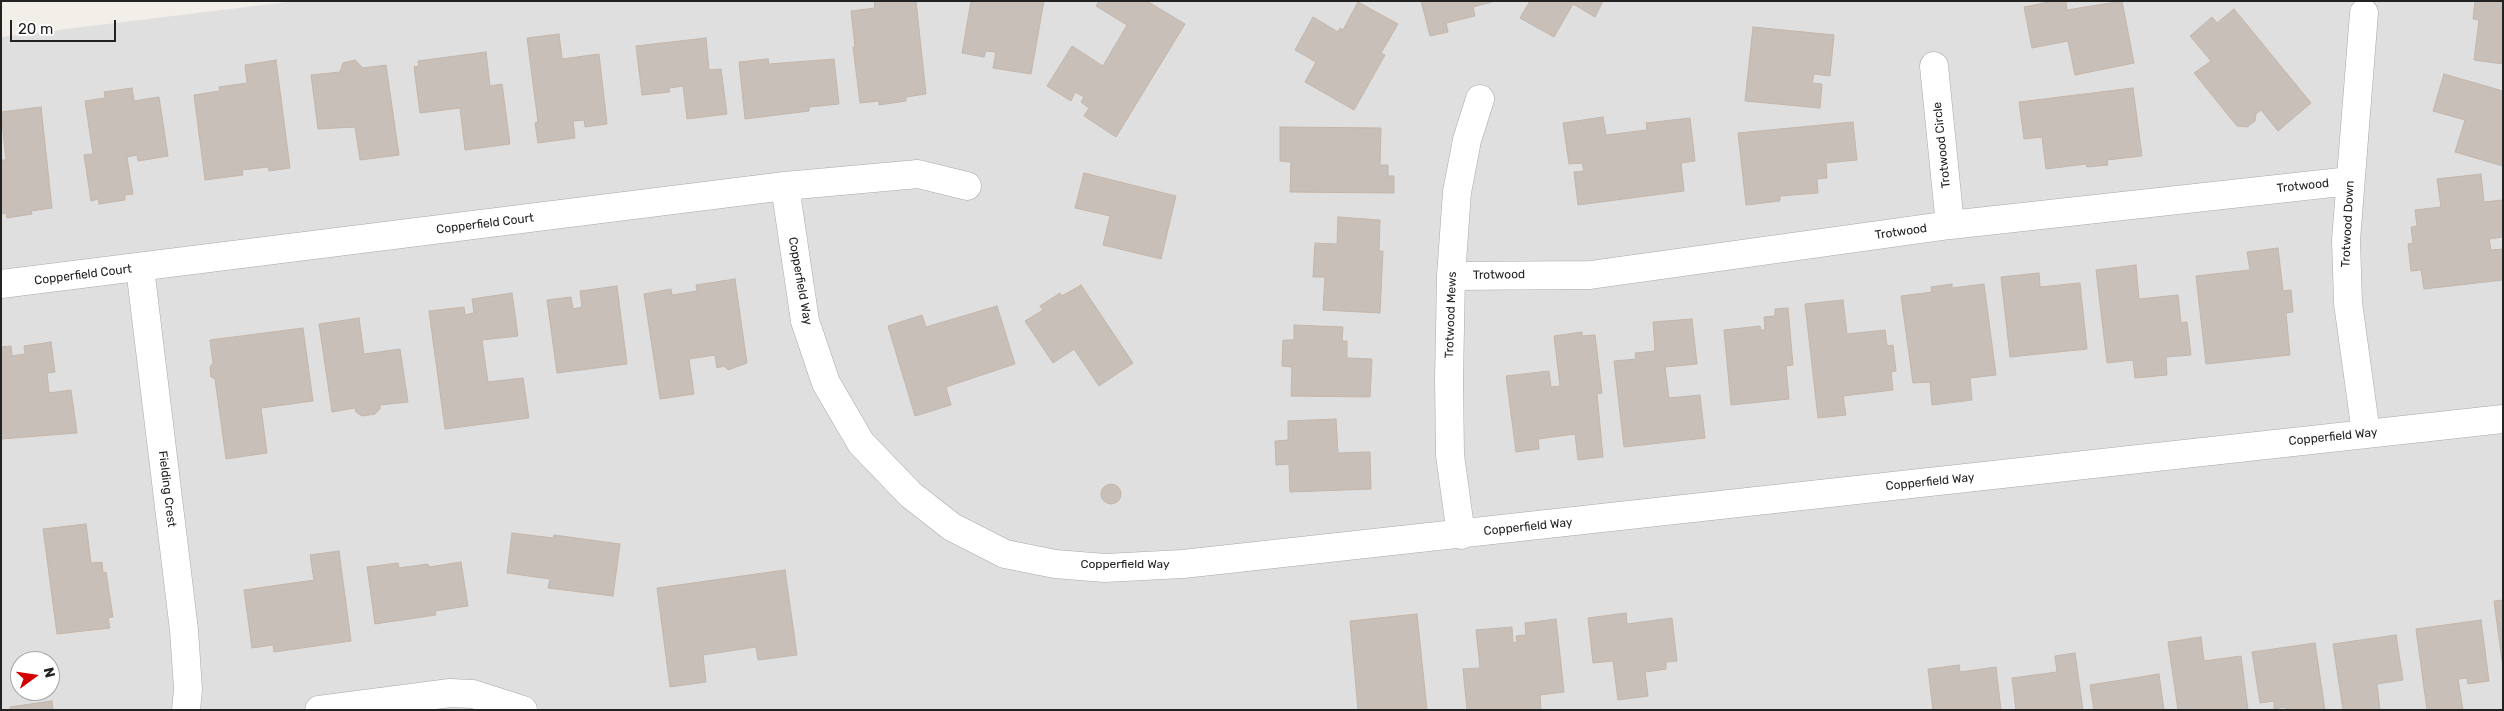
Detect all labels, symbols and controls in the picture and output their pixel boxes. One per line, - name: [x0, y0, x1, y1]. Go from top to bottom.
- scale bar: [12, 10, 119, 42]
- text: 20 m: [18, 20, 53, 38]
- street label: Trotwood Circle: [1930, 101, 1954, 189]
- street label: Trotwood: [2276, 176, 2330, 196]
- street label: Trotwood Down: [2339, 180, 2357, 268]
- street label: Copperfield Court: [435, 211, 535, 237]
- street label: Trotwood: [1874, 221, 1928, 243]
- street label: Copperfield Way: [785, 236, 815, 326]
- street label: Copperfield Court: [33, 262, 133, 288]
- street label: Trotwood: [1473, 267, 1525, 283]
- street label: Trotwood Mews: [1442, 271, 1460, 359]
- street label: Copperfield Way: [2288, 425, 2378, 449]
- street label: Fielding Crest: [155, 450, 179, 528]
- street label: Copperfield Way: [1885, 470, 1975, 494]
- street label: Copperfield Way: [1483, 515, 1573, 539]
- street label: Copperfield Way: [1080, 558, 1170, 572]
- north arrow: [10, 651, 60, 701]
- text: N: [40, 666, 59, 679]

